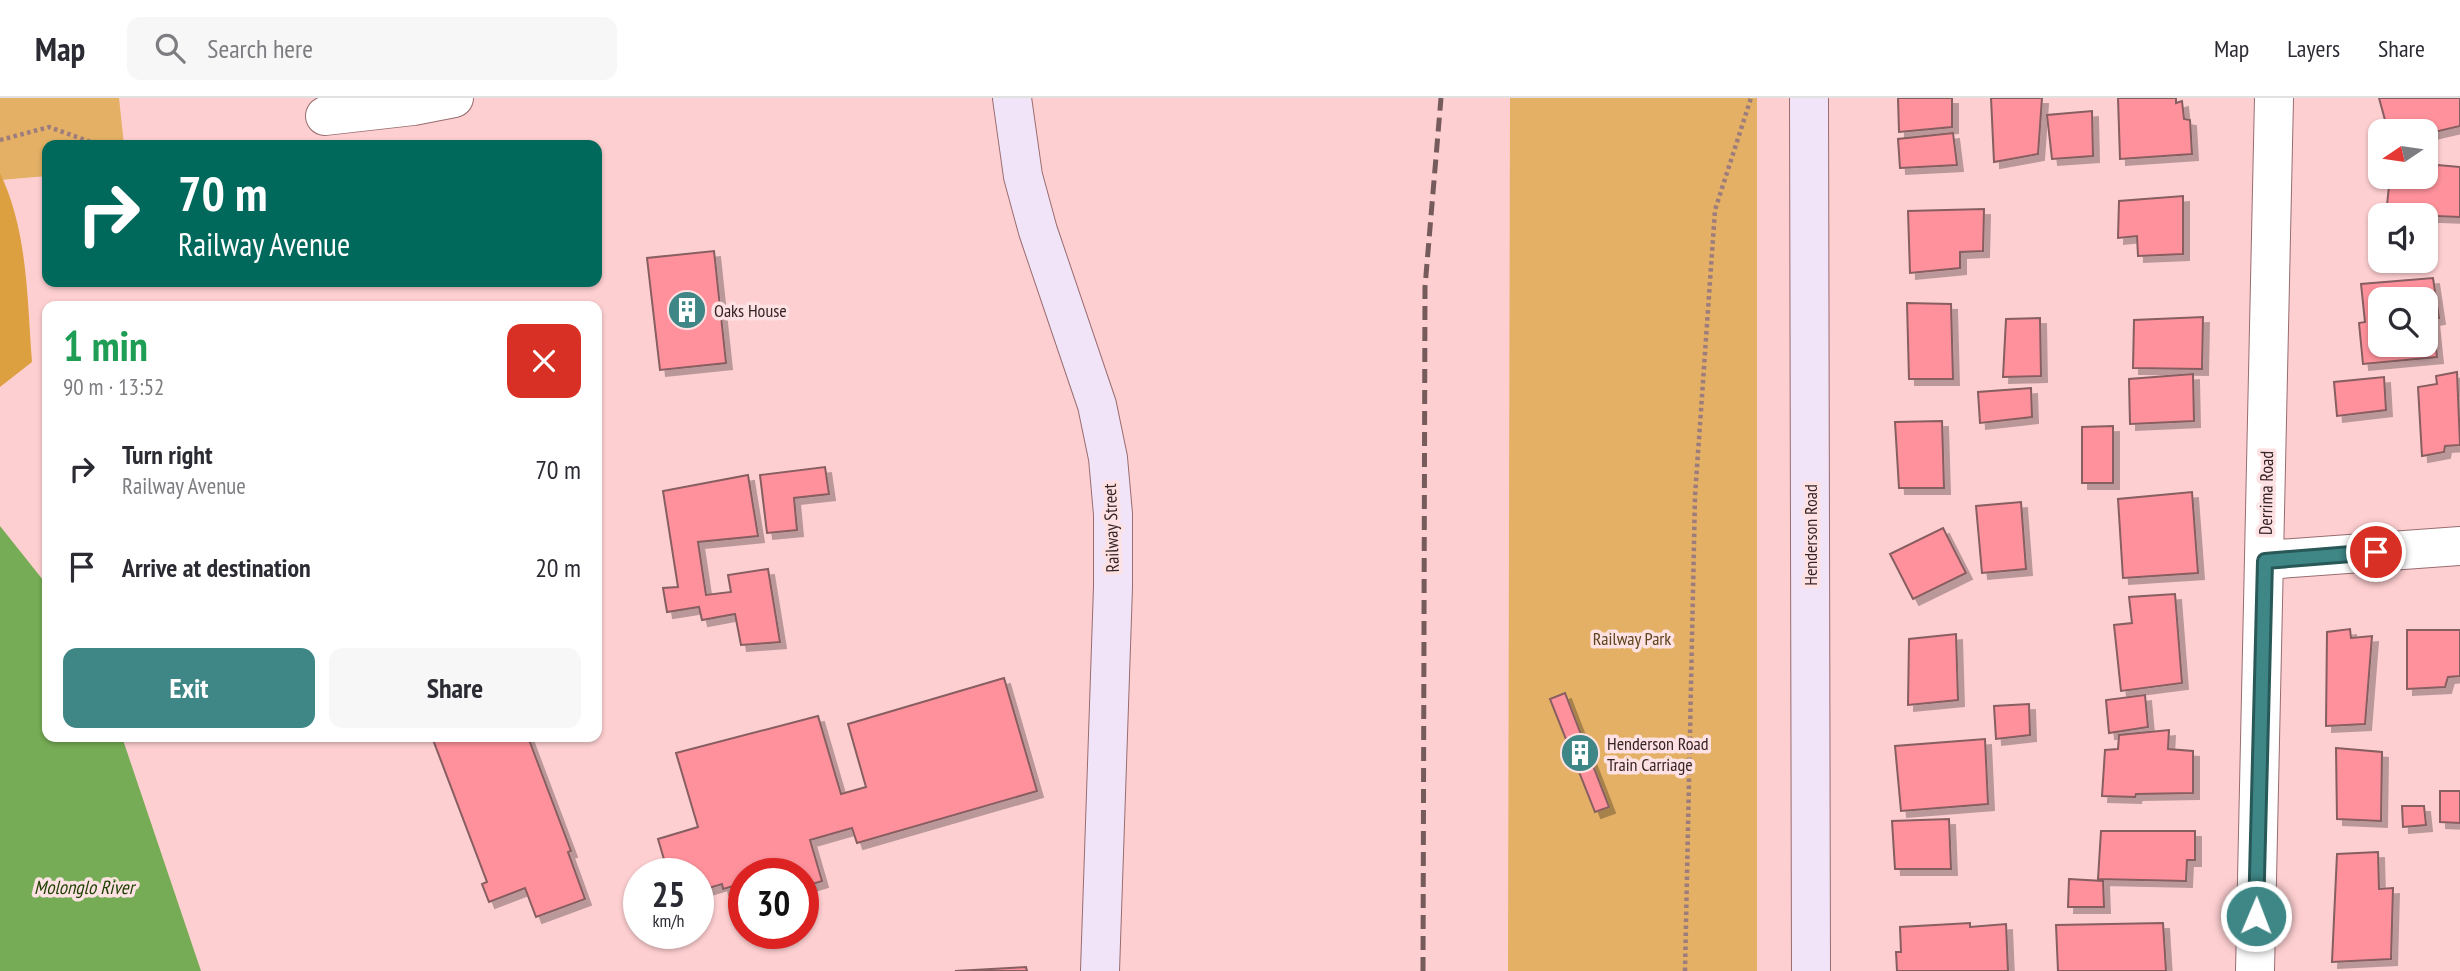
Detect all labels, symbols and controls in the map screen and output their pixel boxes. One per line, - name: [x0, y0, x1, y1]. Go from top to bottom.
- search box: [127, 17, 617, 80]
- text: Map: [35, 27, 85, 70]
- icon: search: [151, 29, 189, 67]
- text: Search here: [207, 32, 313, 65]
- text: Map: [2214, 33, 2249, 64]
- text: Layers: [2287, 33, 2340, 64]
- text: Share: [2378, 33, 2425, 64]
- north arrow: [2368, 119, 2438, 189]
- map controls: [2368, 119, 2438, 357]
- text: 70 m: [178, 161, 267, 225]
- icon: right: [63, 168, 154, 259]
- button: sound: [2368, 203, 2438, 273]
- text: Railway Avenue: [178, 223, 350, 265]
- button: search: [2368, 287, 2438, 357]
- building icon: Oaks House: [666, 289, 708, 331]
- place label: Oaks House: [714, 299, 787, 322]
- text: 1 min: [63, 318, 148, 373]
- button: close: [507, 324, 581, 398]
- text: 90 m · 13:52: [63, 372, 164, 401]
- text: Turn right: [122, 438, 213, 471]
- icon: right: [63, 450, 101, 488]
- street label: Derrima Road: [2254, 451, 2278, 535]
- text: 70 m: [535, 453, 581, 486]
- text: Railway Avenue: [122, 471, 246, 500]
- street label: Railway Street: [1098, 483, 1124, 573]
- street label: Henderson Road: [1799, 484, 1822, 586]
- pin: [2346, 522, 2406, 582]
- icon: arrive: [2357, 533, 2395, 571]
- icon: arrive: [63, 548, 101, 586]
- text: Arrive at destination: [122, 551, 311, 584]
- text: 20 m: [535, 551, 581, 584]
- park label: Railway Park: [1593, 627, 1671, 650]
- button: Exit: [63, 648, 315, 728]
- button: Share: [329, 648, 581, 728]
- building icon: Henderson Road Train Carriage: [1559, 732, 1601, 774]
- place label: Henderson Road Train Carriage: [1607, 732, 1708, 776]
- speed limit sign: 30: [728, 858, 819, 949]
- text: 25: [652, 871, 685, 917]
- water label: Molonglo River: [34, 875, 137, 899]
- position arrow: [2219, 879, 2293, 953]
- text: km/h: [653, 909, 684, 932]

